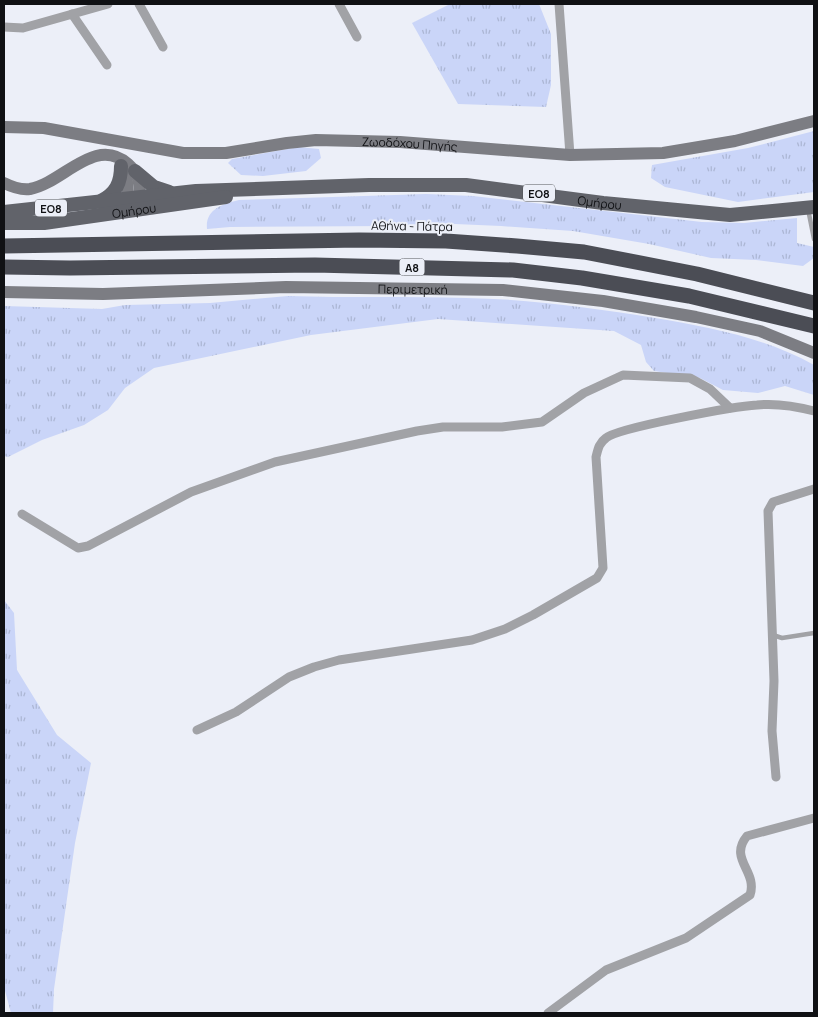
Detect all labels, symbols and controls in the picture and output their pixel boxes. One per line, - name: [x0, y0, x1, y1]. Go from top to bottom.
- street label: Ζωοδόχου Πηγής: [362, 133, 458, 155]
- road number: ΕΟ8: [523, 184, 555, 202]
- street label: Ομήρου: [577, 191, 622, 213]
- street label: Ομήρου: [111, 199, 157, 222]
- road number: ΕΟ8: [35, 200, 67, 217]
- street label: Αθήνα - Πάτρα: [371, 217, 453, 235]
- road number: Α8: [400, 258, 424, 276]
- street label: Περιμετρική: [378, 280, 448, 298]

